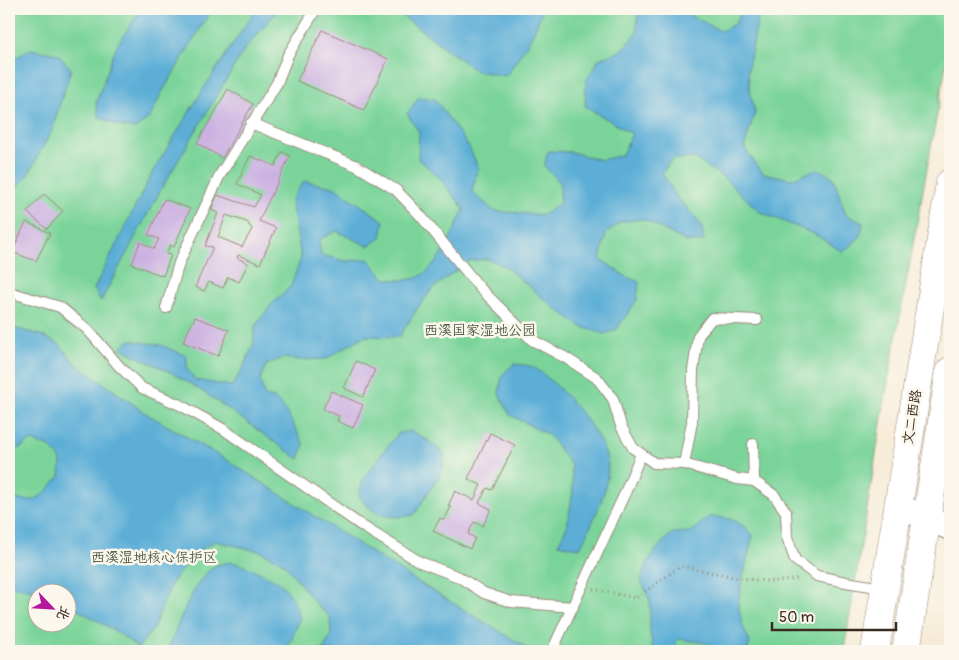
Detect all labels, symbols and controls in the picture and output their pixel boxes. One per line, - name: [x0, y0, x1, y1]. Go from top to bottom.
- park label: 西溪国家湿地公园: [424, 322, 536, 339]
- street label: 文二西路: [899, 388, 925, 446]
- park label: 西溪湿地核心保护区: [91, 549, 217, 566]
- north arrow: [28, 582, 78, 632]
- scale bar: [772, 600, 895, 632]
- text: 北: [53, 603, 74, 623]
- text: 50 m: [779, 608, 814, 627]

